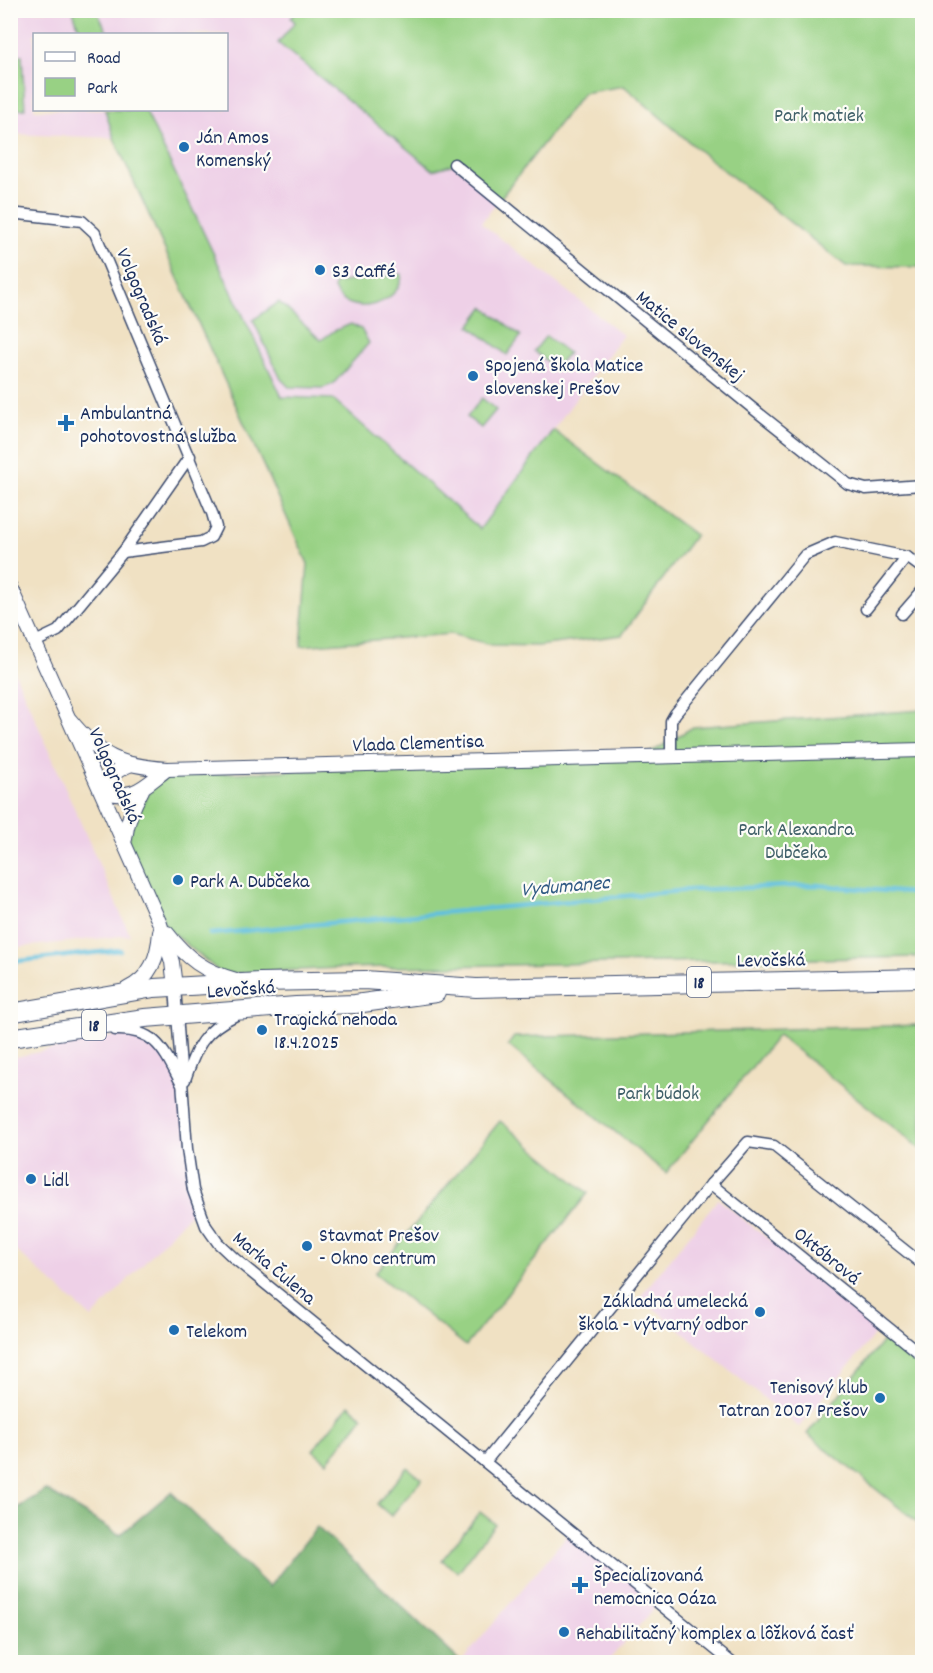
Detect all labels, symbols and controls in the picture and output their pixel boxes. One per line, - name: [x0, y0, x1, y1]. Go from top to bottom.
- legend: [33, 33, 228, 111]
- text: Road: [87, 47, 121, 72]
- text: Park: [87, 77, 118, 102]
- park label: Park matiek: [774, 103, 864, 131]
- place label: Ján Amos Komenský: [196, 125, 272, 176]
- marker: Ján Amos Komenský: [177, 140, 191, 154]
- street label: Volgogradská: [107, 245, 173, 350]
- place label: S3 Caffé: [332, 259, 396, 287]
- marker: S3 Caffé: [313, 263, 327, 277]
- street label: Matice slovenskej: [629, 285, 749, 390]
- place label: Spojená škola Matice slovenskej Prešov: [485, 353, 643, 404]
- marker: Spojená škola Matice slovenskej Prešov: [466, 369, 480, 383]
- place label: Ambulantná pohotovostná služba: [80, 401, 237, 452]
- marker: Ambulantná pohotovostná služba: [57, 414, 75, 432]
- street label: Volgogradská: [80, 724, 147, 829]
- street label: Vlada Clementisa: [352, 729, 485, 761]
- park label: Park Alexandra Dubčeka: [738, 817, 854, 868]
- place label: Park A. Dubčeka: [190, 869, 310, 897]
- water label: Vydumanec: [520, 869, 613, 907]
- marker: Park A. Dubčeka: [171, 873, 185, 887]
- street label: Levočská: [736, 947, 806, 977]
- road number: 18: [687, 967, 711, 997]
- street label: Levočská: [206, 975, 277, 1007]
- place label: Tragická nehoda 18.4.2025: [274, 1007, 397, 1058]
- road number: 18: [82, 1010, 106, 1040]
- marker: Tragická nehoda 18.4.2025: [255, 1023, 269, 1037]
- park label: Park búdok: [617, 1081, 699, 1109]
- place label: Lidl: [43, 1168, 69, 1196]
- marker: Lidl: [24, 1172, 38, 1186]
- street label: Októbrová: [787, 1222, 866, 1293]
- place label: Stavmat Prešov - Okno centrum: [319, 1223, 440, 1274]
- street label: Marka Čulena: [225, 1226, 321, 1313]
- marker: Stavmat Prešov - Okno centrum: [300, 1239, 314, 1253]
- place label: Základná umelecká škola - výtvarný odbor: [578, 1289, 749, 1340]
- marker: Základná umelecká škola - výtvarný odbor: [753, 1305, 767, 1319]
- place label: Telekom: [186, 1319, 247, 1347]
- marker: Telekom: [167, 1323, 181, 1337]
- place label: Tenisový klub Tatran 2007 Prešov: [719, 1375, 869, 1426]
- marker: Tenisový klub Tatran 2007 Prešov: [873, 1391, 887, 1405]
- place label: Špecializovaná nemocnica Oáza: [594, 1563, 717, 1614]
- marker: Špecializovaná nemocnica Oáza: [571, 1576, 589, 1594]
- place label: Rehabilitačný komplex a lôžková časť: [576, 1621, 855, 1649]
- marker: Rehabilitačný komplex a lôžková časť: [557, 1625, 571, 1639]

